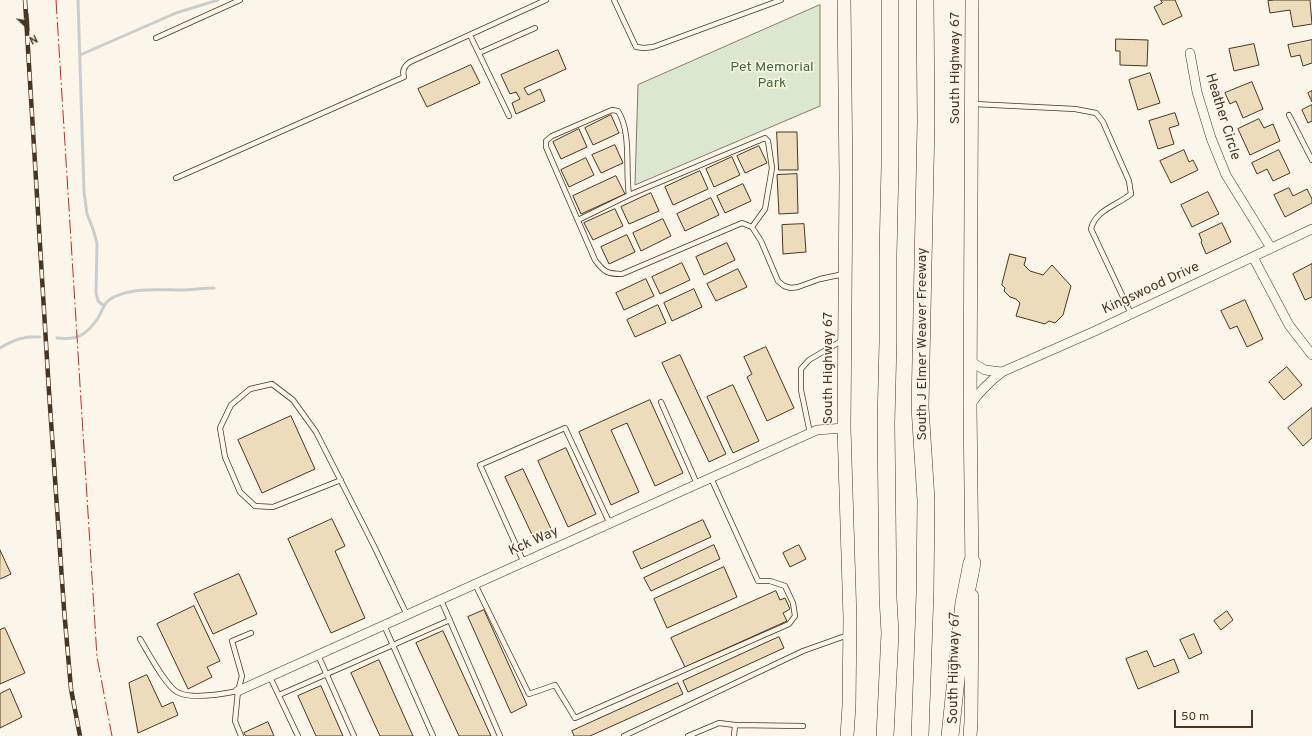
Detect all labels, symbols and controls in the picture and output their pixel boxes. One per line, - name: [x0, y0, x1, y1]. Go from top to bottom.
- north arrow: [8, 8, 48, 48]
- street label: South Highway 67: [948, 12, 964, 124]
- text: N: [27, 31, 40, 47]
- park label: Pet Memorial Park: [730, 60, 814, 92]
- street label: Heather Circle: [1201, 72, 1243, 162]
- street label: South J Elmer Weaver Freeway: [915, 248, 931, 440]
- street label: Kingswood Drive: [1100, 259, 1202, 319]
- street label: South Highway 67: [821, 312, 837, 424]
- street label: Kck Way: [506, 524, 562, 560]
- street label: South Highway 67: [946, 612, 964, 724]
- scale bar: [1176, 702, 1255, 728]
- text: 50 m: [1181, 709, 1209, 725]

